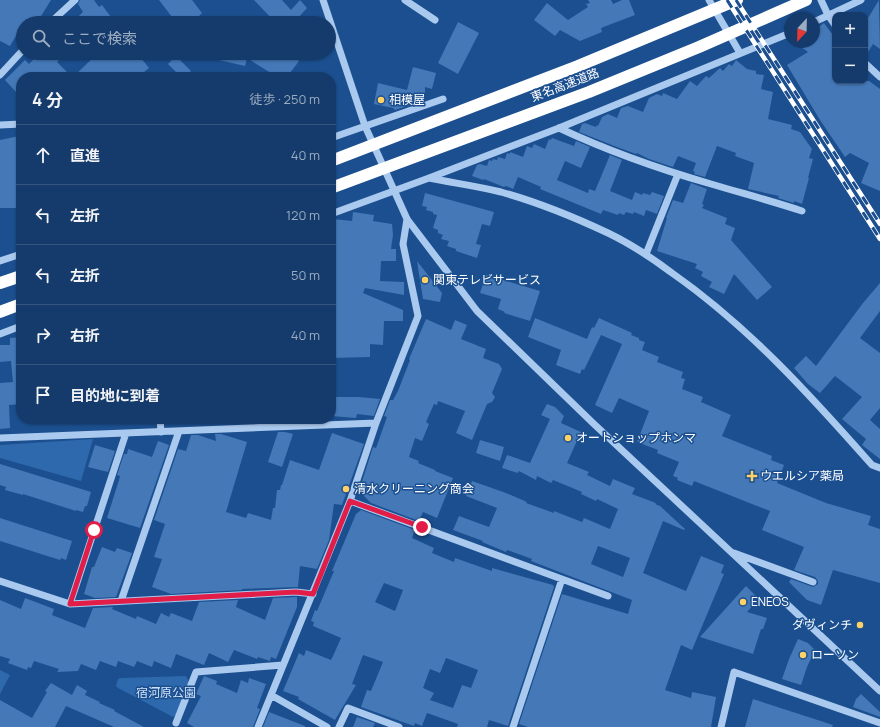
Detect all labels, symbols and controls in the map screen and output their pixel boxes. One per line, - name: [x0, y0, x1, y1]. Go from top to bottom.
- north arrow: [784, 12, 820, 48]
- map controls: [832, 12, 868, 84]
- button: +: [832, 12, 868, 48]
- search box: [16, 16, 336, 60]
- icon: search: [30, 27, 52, 49]
- text: ここで検索: [62, 28, 137, 49]
- button: −: [832, 48, 868, 84]
- street label: 東名高速道路: [528, 64, 601, 105]
- text: 4 分: [32, 88, 63, 111]
- text: 徒歩 · 250 m: [249, 90, 320, 108]
- place label: 相模屋: [389, 91, 425, 108]
- marker: 相模屋: [376, 95, 386, 105]
- icon: ahead: [32, 144, 54, 166]
- text: 直進: [70, 145, 100, 166]
- text: 40 m: [291, 146, 320, 164]
- icon: left: [32, 204, 54, 226]
- text: 左折: [70, 205, 100, 226]
- text: 120 m: [286, 206, 320, 224]
- icon: left: [32, 264, 54, 286]
- text: 左折: [70, 265, 100, 286]
- text: 50 m: [291, 266, 320, 284]
- place label: 関東テレビサービス: [433, 271, 541, 288]
- marker: 関東テレビサービス: [420, 275, 430, 285]
- icon: right: [32, 324, 54, 346]
- text: 右折: [70, 325, 100, 346]
- text: 40 m: [291, 326, 320, 344]
- icon: arrive: [32, 384, 54, 406]
- text: 目的地に到着: [70, 385, 160, 406]
- place label: オートショップホンマ: [576, 429, 696, 446]
- marker: オートショップホンマ: [563, 433, 573, 443]
- place label: ウエルシア薬局: [760, 467, 844, 484]
- marker: ウエルシア薬局: [747, 471, 757, 481]
- place label: 清水クリーニング商会: [354, 480, 474, 497]
- marker: 清水クリーニング商会: [341, 484, 351, 494]
- route end: [413, 518, 431, 536]
- route start: [85, 521, 103, 539]
- place label: ENEOS: [751, 593, 789, 610]
- marker: ENEOS: [738, 597, 748, 607]
- place label: ダヴィンチ: [792, 616, 852, 633]
- marker: ダヴィンチ: [855, 620, 865, 630]
- place label: ローソン: [811, 646, 859, 663]
- marker: ローソン: [798, 650, 808, 660]
- park label: 宿河原公園: [136, 684, 196, 701]

